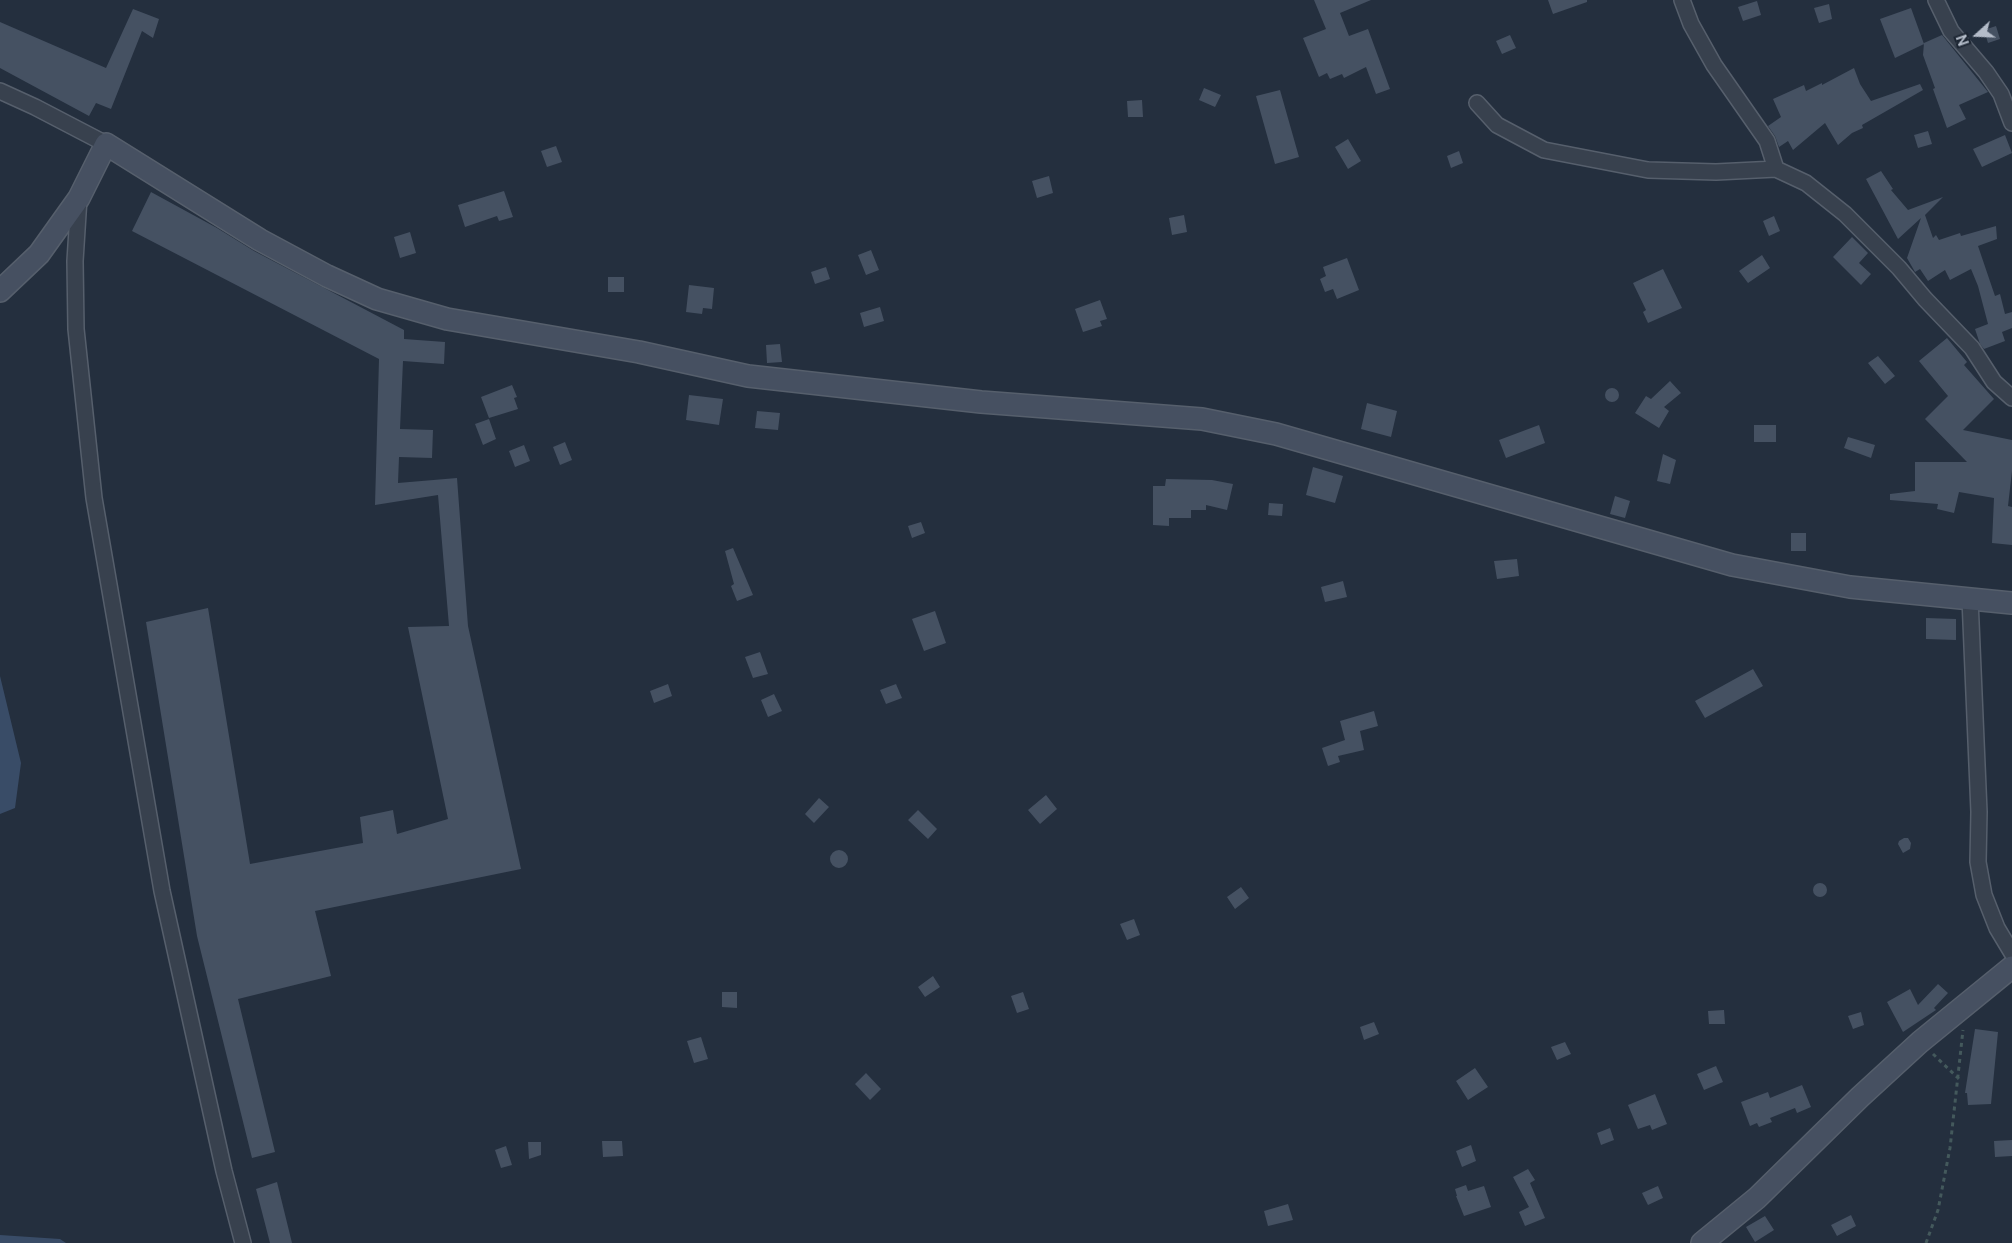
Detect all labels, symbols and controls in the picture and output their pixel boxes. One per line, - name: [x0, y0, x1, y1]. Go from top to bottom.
- north arrow: [1952, 10, 2002, 60]
- text: N: [1954, 32, 1972, 48]

